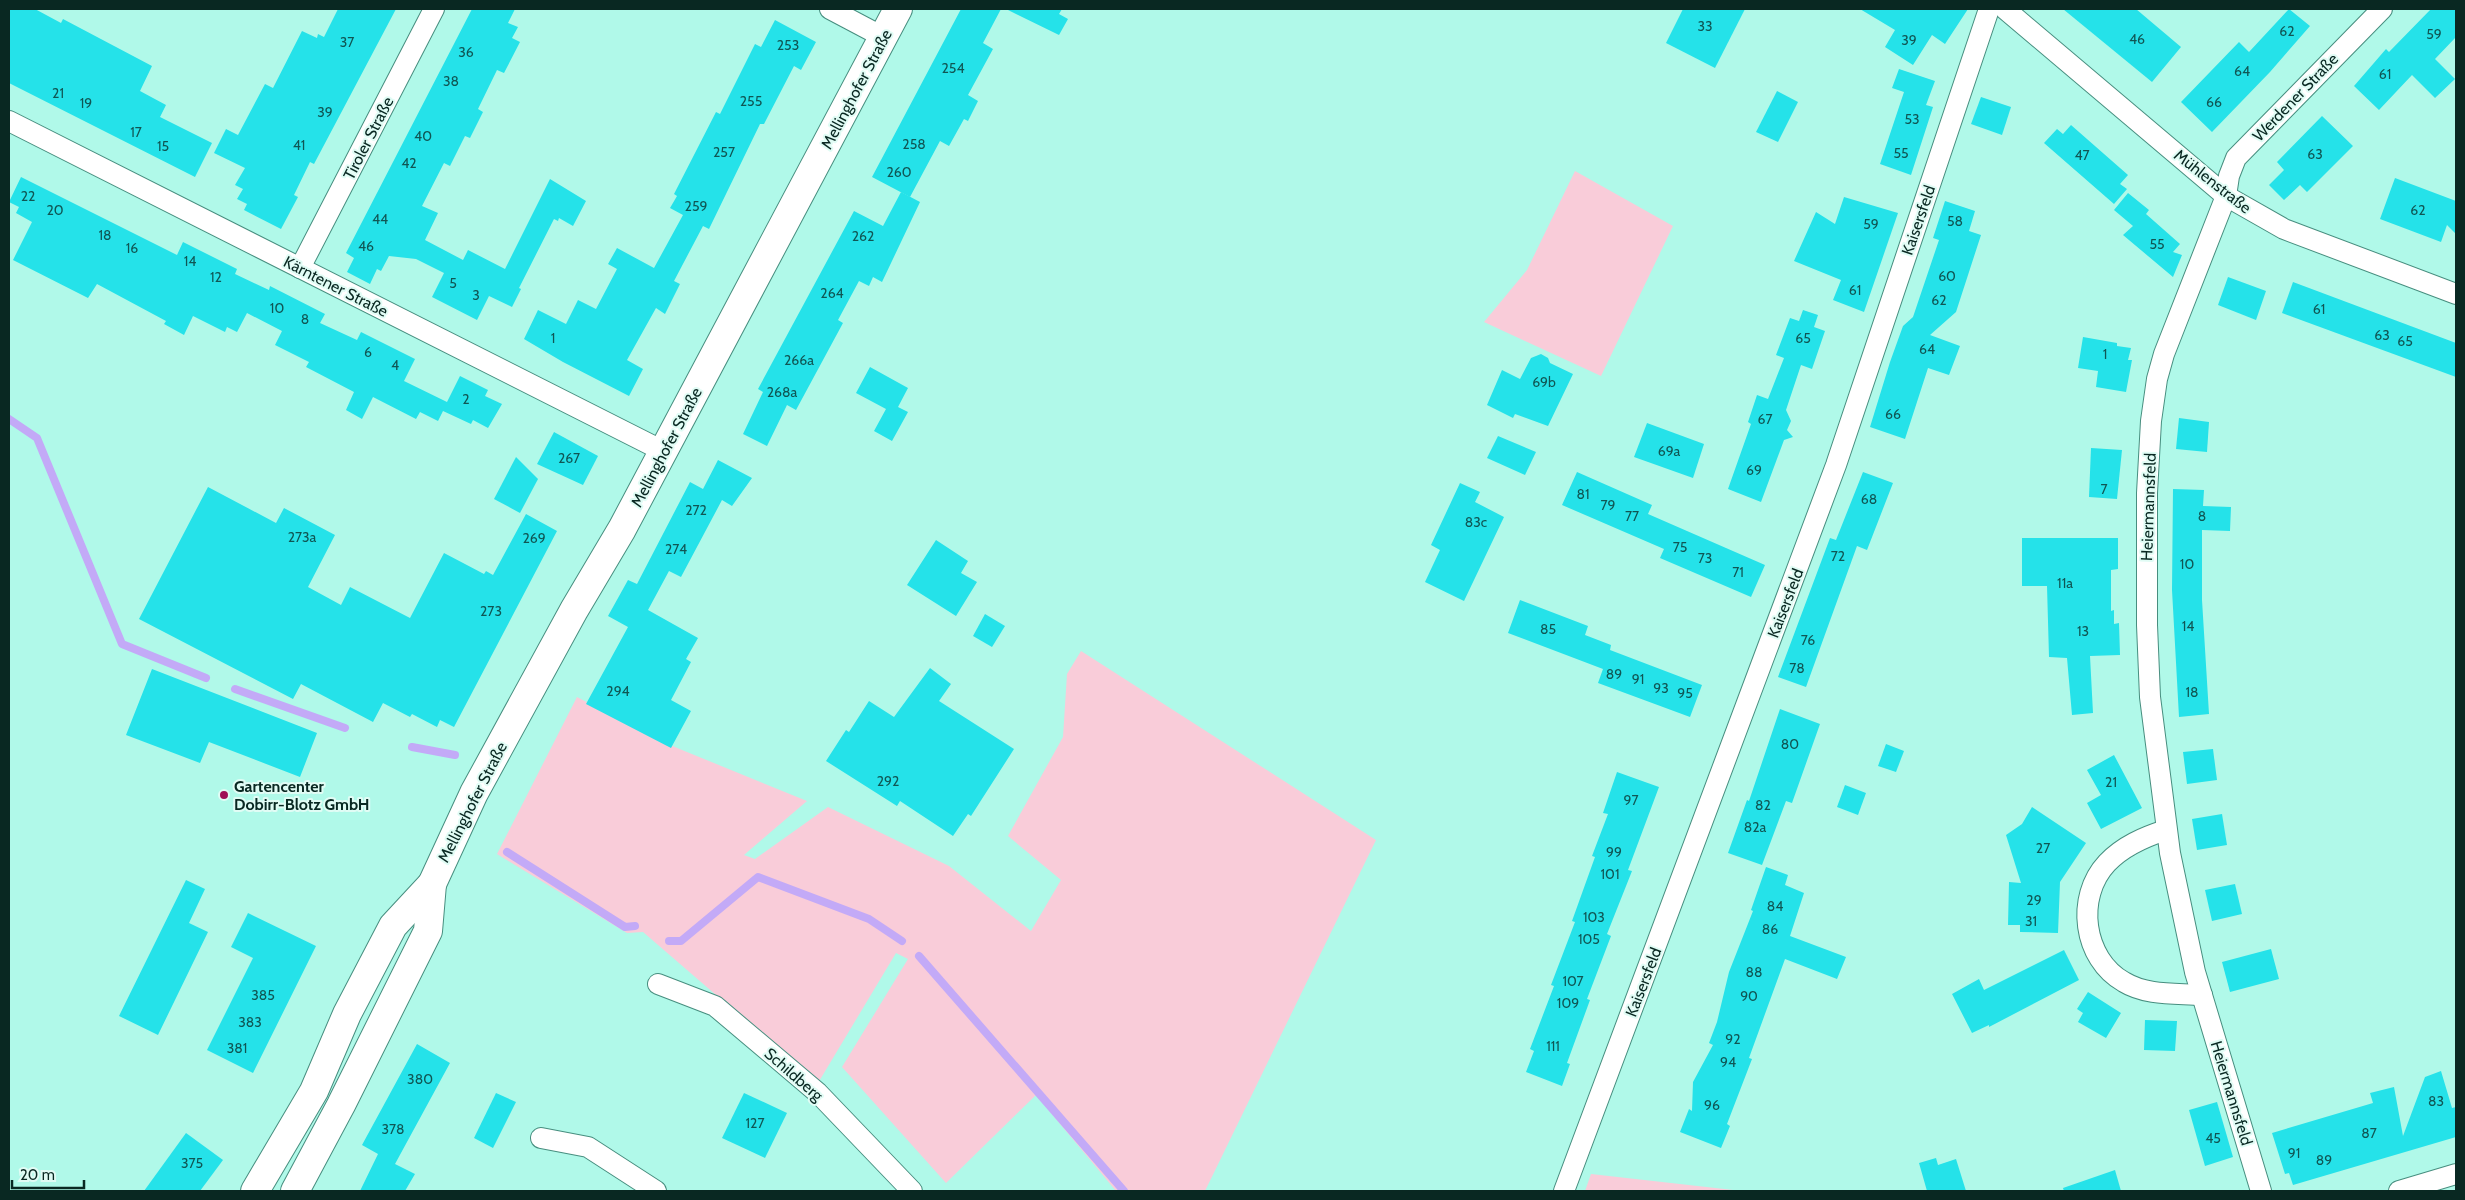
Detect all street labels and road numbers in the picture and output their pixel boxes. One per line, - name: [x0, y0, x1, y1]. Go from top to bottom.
- street label: Mellinghofer Straße: [817, 26, 896, 152]
- street label: Werdener Straße: [2249, 49, 2342, 145]
- street label: Tiroler Straße: [339, 94, 397, 183]
- street label: Mühlenstraße: [2170, 145, 2255, 217]
- street label: Kaisersfeld: [1898, 183, 1939, 258]
- street label: Kärntener Straße: [280, 252, 391, 321]
- street label: Mellinghofer Straße: [627, 384, 706, 510]
- street label: Heiermannsfeld: [2137, 453, 2160, 561]
- street label: Kaisersfeld: [1764, 566, 1807, 640]
- street label: Mellinghofer Straße: [434, 739, 511, 866]
- street label: Kaisersfeld: [1622, 945, 1665, 1019]
- street label: Heiermannsfeld: [2207, 1039, 2256, 1148]
- street label: Schildberg: [761, 1044, 828, 1106]

